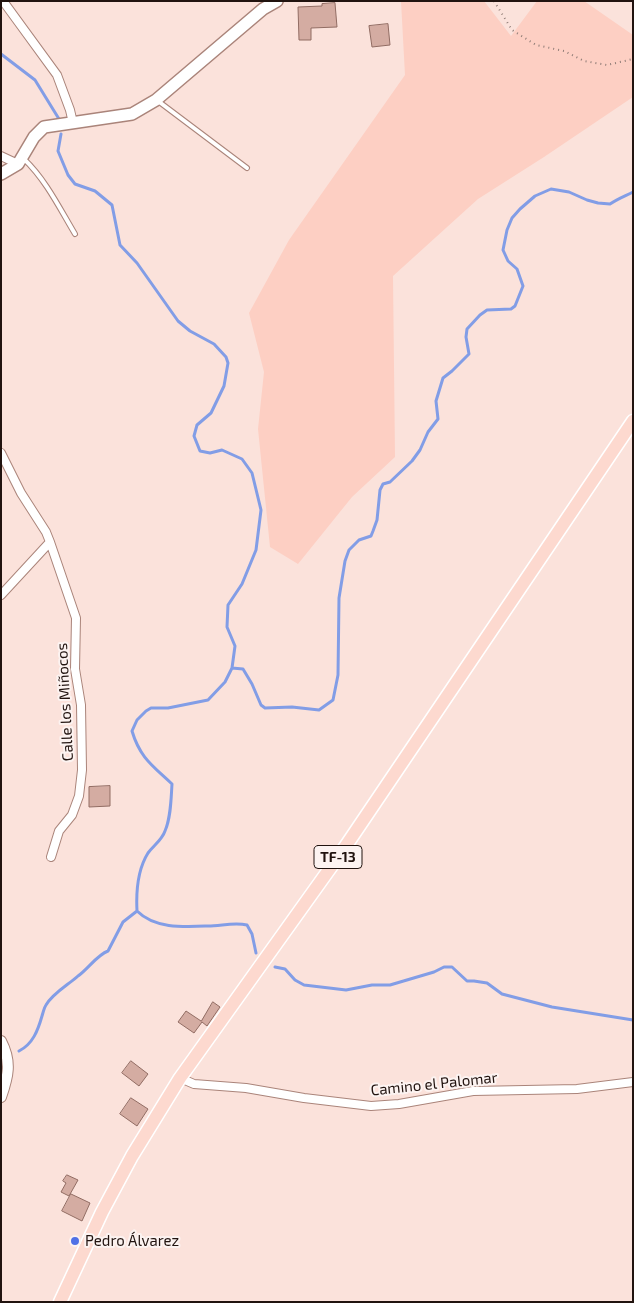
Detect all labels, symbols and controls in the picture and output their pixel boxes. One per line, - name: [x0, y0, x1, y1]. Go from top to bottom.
- street label: Calle los Miñocos: [53, 642, 77, 762]
- road number: TF-13: [314, 846, 362, 869]
- street label: Camino el Palomar: [370, 1068, 498, 1100]
- place label: Pedro Álvarez: [85, 1232, 179, 1250]
- marker: Pedro Álvarez: [69, 1235, 81, 1247]

